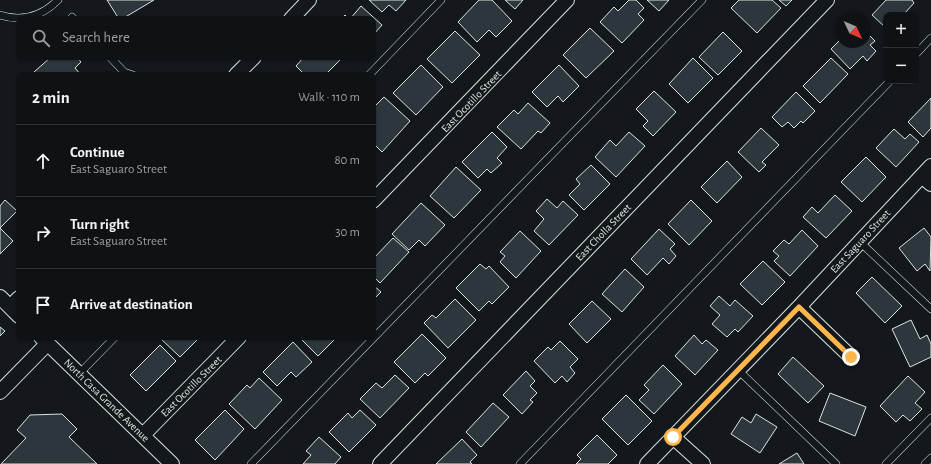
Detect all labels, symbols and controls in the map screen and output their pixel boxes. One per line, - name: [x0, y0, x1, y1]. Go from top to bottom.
- north arrow: [835, 12, 871, 48]
- map controls: [883, 12, 919, 84]
- button: +: [883, 12, 919, 48]
- search box: [16, 16, 376, 60]
- icon: search: [30, 27, 52, 49]
- text: Search here: [62, 30, 130, 45]
- button: −: [883, 48, 919, 84]
- street label: East Ocotillo Street: [439, 68, 504, 134]
- text: 2 min: [32, 89, 70, 106]
- text: Walk · 110 m: [298, 91, 360, 104]
- text: Continue: [70, 145, 125, 160]
- icon: ahead: [32, 150, 54, 172]
- text: 80 m: [334, 154, 360, 167]
- text: East Saguaro Street: [70, 163, 167, 176]
- street label: East Cholla Street: [573, 201, 634, 263]
- street label: East Saguaro Street: [828, 207, 893, 275]
- text: Turn right: [70, 217, 129, 232]
- icon: right: [32, 222, 54, 244]
- text: 30 m: [335, 226, 360, 239]
- text: East Saguaro Street: [70, 235, 167, 248]
- icon: arrive: [32, 294, 54, 316]
- text: Arrive at destination: [70, 297, 193, 312]
- route end: [842, 348, 860, 366]
- street label: East Ocotillo Street: [159, 354, 224, 419]
- street label: North Casa Grande Avenue: [62, 357, 152, 444]
- route start: [664, 428, 682, 446]

